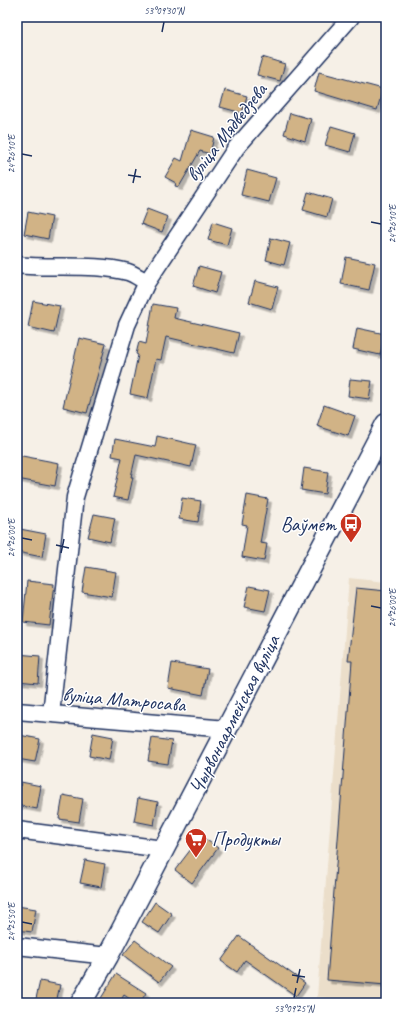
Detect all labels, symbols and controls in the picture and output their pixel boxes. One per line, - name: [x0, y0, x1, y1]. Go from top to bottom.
- text: 53°09'30"N: [144, 4, 186, 17]
- street label: вуліца Мядведзева: [180, 77, 274, 186]
- text: 24°26'10"E: [5, 133, 18, 173]
- text: 24°26'10"E: [386, 203, 399, 243]
- bus stop icon: Ваўмет: [338, 511, 364, 544]
- place label: Ваўмет: [281, 512, 338, 537]
- text: 24°26'00"E: [5, 517, 18, 557]
- text: 24°26'00"E: [386, 587, 399, 627]
- street label: Чырвонаармейская вуліца: [184, 629, 286, 798]
- street label: вуліца Матросава: [62, 682, 188, 717]
- supermarket icon: Продукты: [183, 826, 209, 859]
- place label: Продукты: [212, 827, 281, 852]
- text: 24°25'50"E: [5, 901, 18, 941]
- text: 53°09'25"N: [274, 1002, 316, 1015]

